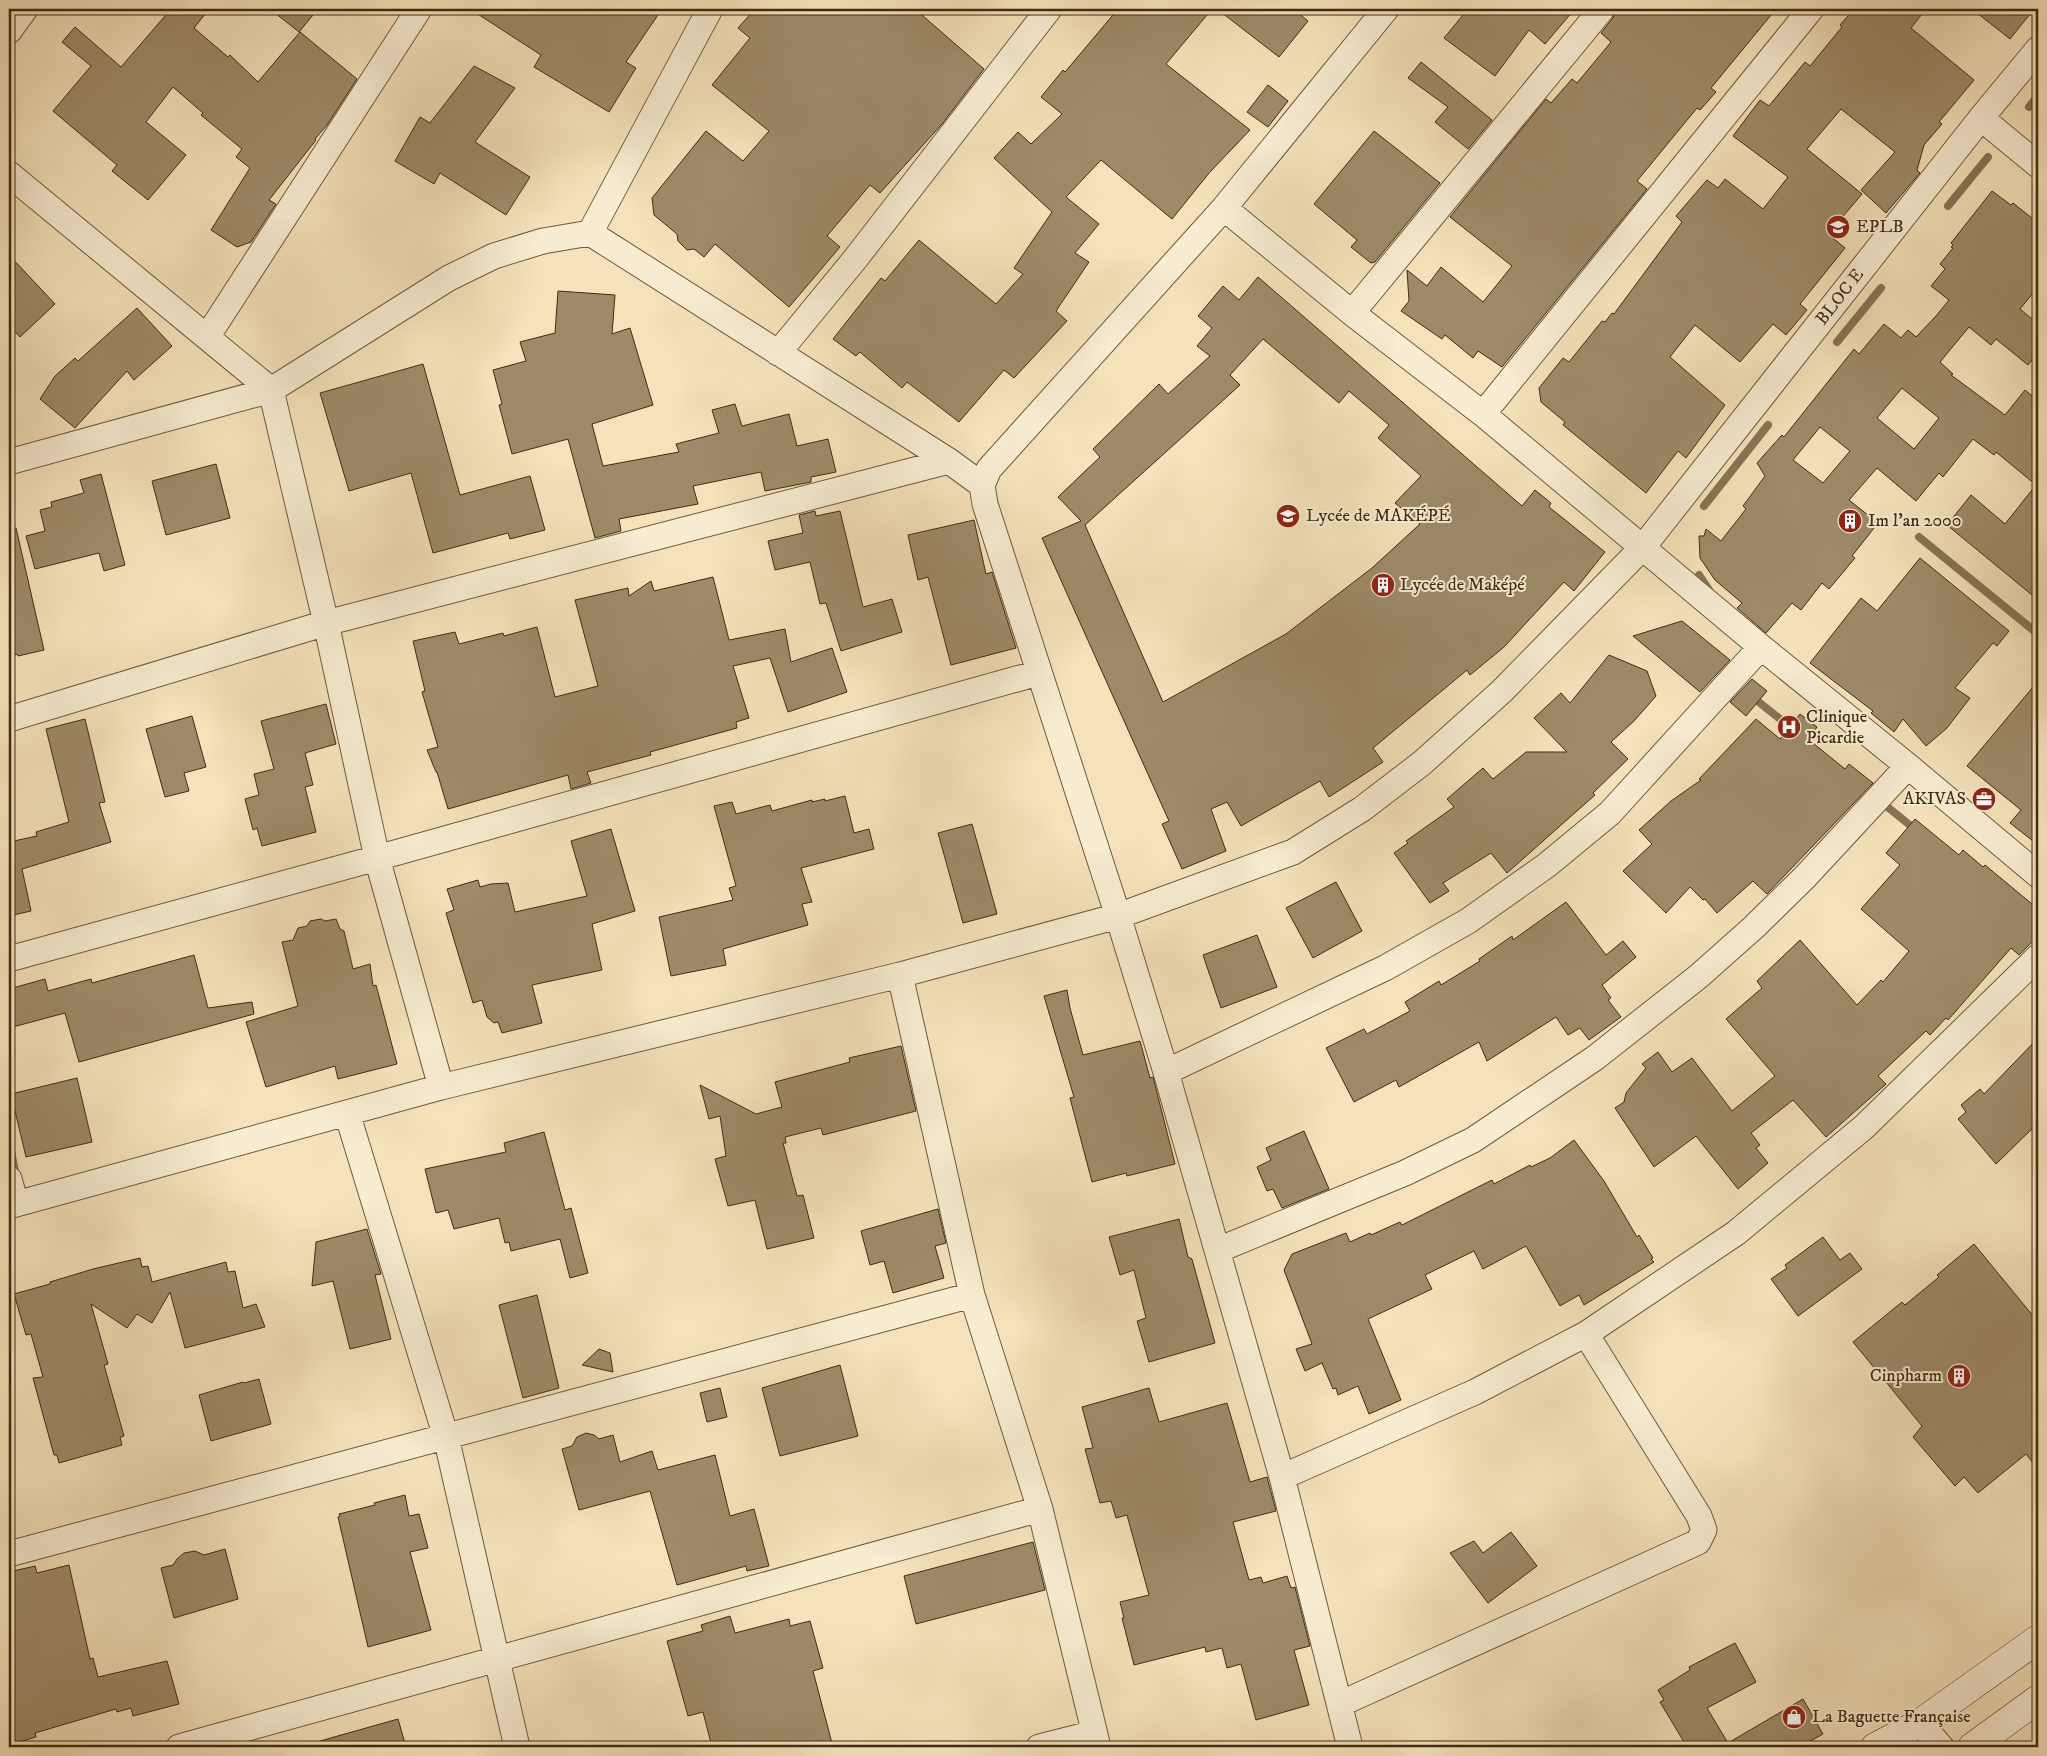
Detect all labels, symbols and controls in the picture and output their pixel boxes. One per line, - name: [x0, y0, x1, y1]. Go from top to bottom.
- school or university icon: EPLB: [1825, 214, 1851, 240]
- place label: EPLB: [1856, 216, 1904, 238]
- street label: BLOC E: [1811, 264, 1869, 330]
- school or university icon: Lycée de MAKÉPÉ: [1275, 503, 1301, 529]
- place label: Lycée de MAKÉPÉ: [1306, 505, 1451, 527]
- building icon: Im l'an 2000: [1837, 508, 1863, 534]
- place label: Im l'an 2000: [1868, 510, 1961, 532]
- building icon: Lycée de Maképé: [1370, 572, 1396, 598]
- place label: Lycée de Maképé: [1400, 574, 1525, 596]
- place label: Clinique Picardie: [1806, 706, 1867, 749]
- hospital icon: Clinique Picardie: [1776, 714, 1802, 740]
- office icon: AKIVAS: [1971, 786, 1997, 812]
- place label: AKIVAS: [1903, 788, 1966, 810]
- building icon: Cinpharm: [1946, 1363, 1972, 1389]
- place label: Cinpharm: [1870, 1365, 1942, 1387]
- shop icon: La Baguette Française: [1781, 1704, 1807, 1730]
- place label: La Baguette Française: [1812, 1706, 1971, 1728]

